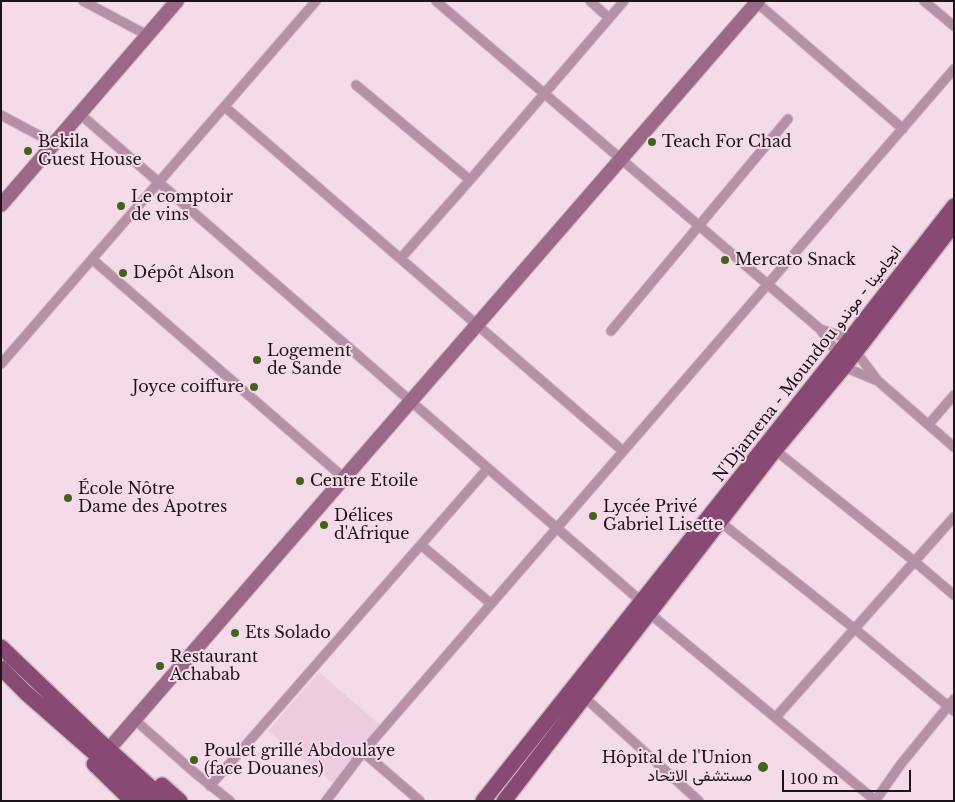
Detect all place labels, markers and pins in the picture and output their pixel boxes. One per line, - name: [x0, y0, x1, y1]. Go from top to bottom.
- place label: Bekila Guest House: [38, 132, 142, 170]
- place label: Teach For Chad: [662, 132, 792, 152]
- marker: Teach For Chad: [646, 136, 658, 148]
- marker: Bekila Guest House: [22, 145, 34, 157]
- place label: Le comptoir de vins: [131, 187, 233, 225]
- marker: Le comptoir de vins: [115, 200, 127, 212]
- place label: Mercato Snack: [735, 250, 856, 270]
- marker: Mercato Snack: [719, 254, 731, 266]
- place label: Dépôt Alson: [133, 263, 235, 283]
- marker: Dépôt Alson: [117, 267, 129, 279]
- place label: Logement de Sande: [267, 341, 351, 379]
- marker: Logement de Sande: [251, 354, 263, 366]
- place label: Joyce coiffure: [132, 377, 244, 397]
- marker: Joyce coiffure: [248, 381, 260, 393]
- place label: Centre Etoile: [310, 471, 418, 491]
- marker: Centre Etoile: [294, 475, 306, 487]
- place label: École Nôtre Dame des Apotres: [78, 479, 227, 517]
- marker: École Nôtre Dame des Apotres: [62, 492, 74, 504]
- place label: Lycée Privé Gabriel Lisette: [603, 497, 723, 535]
- place label: Délices d'Afrique: [334, 506, 409, 544]
- marker: Lycée Privé Gabriel Lisette: [587, 510, 599, 522]
- marker: Délices d'Afrique: [318, 519, 330, 531]
- place label: Ets Solado: [245, 623, 331, 643]
- marker: Ets Solado: [229, 627, 241, 639]
- place label: Restaurant Achabab: [170, 647, 258, 685]
- marker: Restaurant Achabab: [154, 660, 166, 672]
- place label: Poulet grillé Abdoulaye (face Douanes): [204, 741, 395, 779]
- place label: Hôpital de l'Union مستشفى الاتحاد: [602, 748, 752, 786]
- marker: Poulet grillé Abdoulaye (face Douanes): [188, 754, 200, 766]
- marker: Hôpital de l'Union مستشفى الاتحاد: [756, 760, 770, 774]

